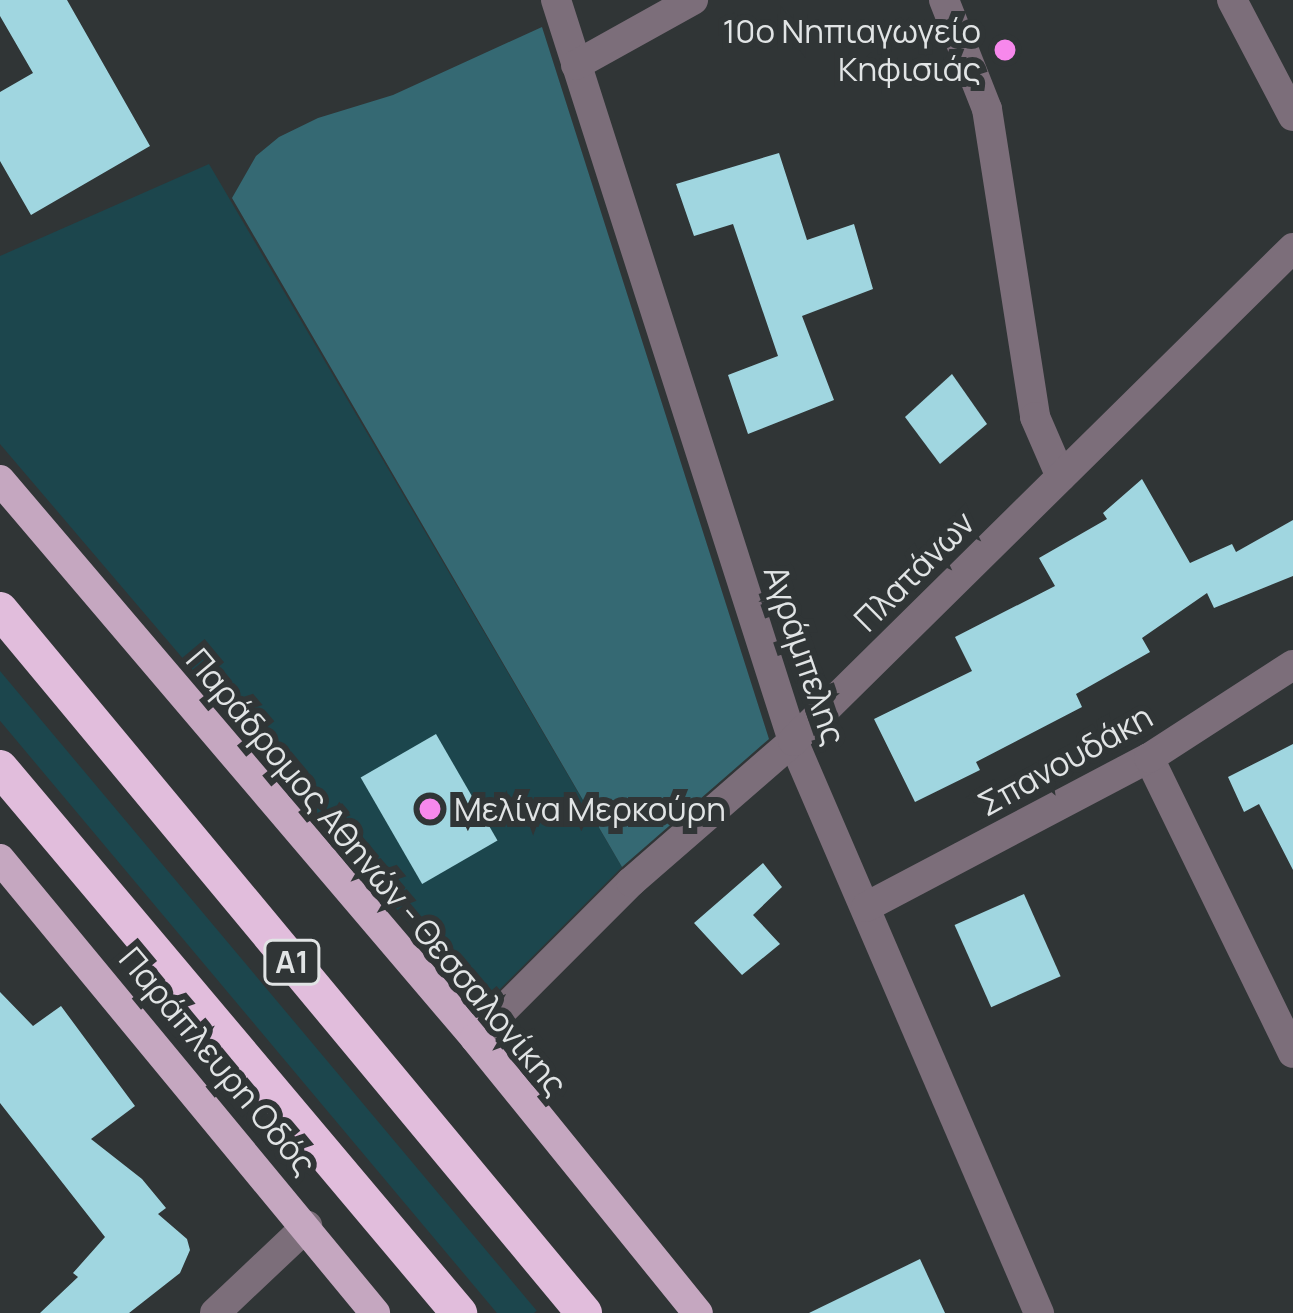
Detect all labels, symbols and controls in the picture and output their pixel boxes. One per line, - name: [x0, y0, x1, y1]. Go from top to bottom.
- place label: 10ο Νηπιαγωγείο Κηφισιάς: [722, 11, 981, 89]
- marker: 10ο Νηπιαγωγείο Κηφισιάς: [992, 37, 1018, 63]
- street label: Πλατάνων: [846, 503, 982, 639]
- street label: Αγράμπελης: [756, 560, 854, 750]
- street label: Παράδρομος Αθηνών - Θεσσαλονίκης: [178, 641, 576, 1103]
- street label: Σπανουδάκη: [971, 696, 1159, 824]
- place label: Μελίνα Μερκούρη: [454, 789, 726, 829]
- marker: Μελίνα Μερκούρη: [417, 796, 443, 822]
- road number: Α1: [262, 938, 322, 986]
- street label: Παράπλευρη Οδός: [111, 939, 325, 1183]

